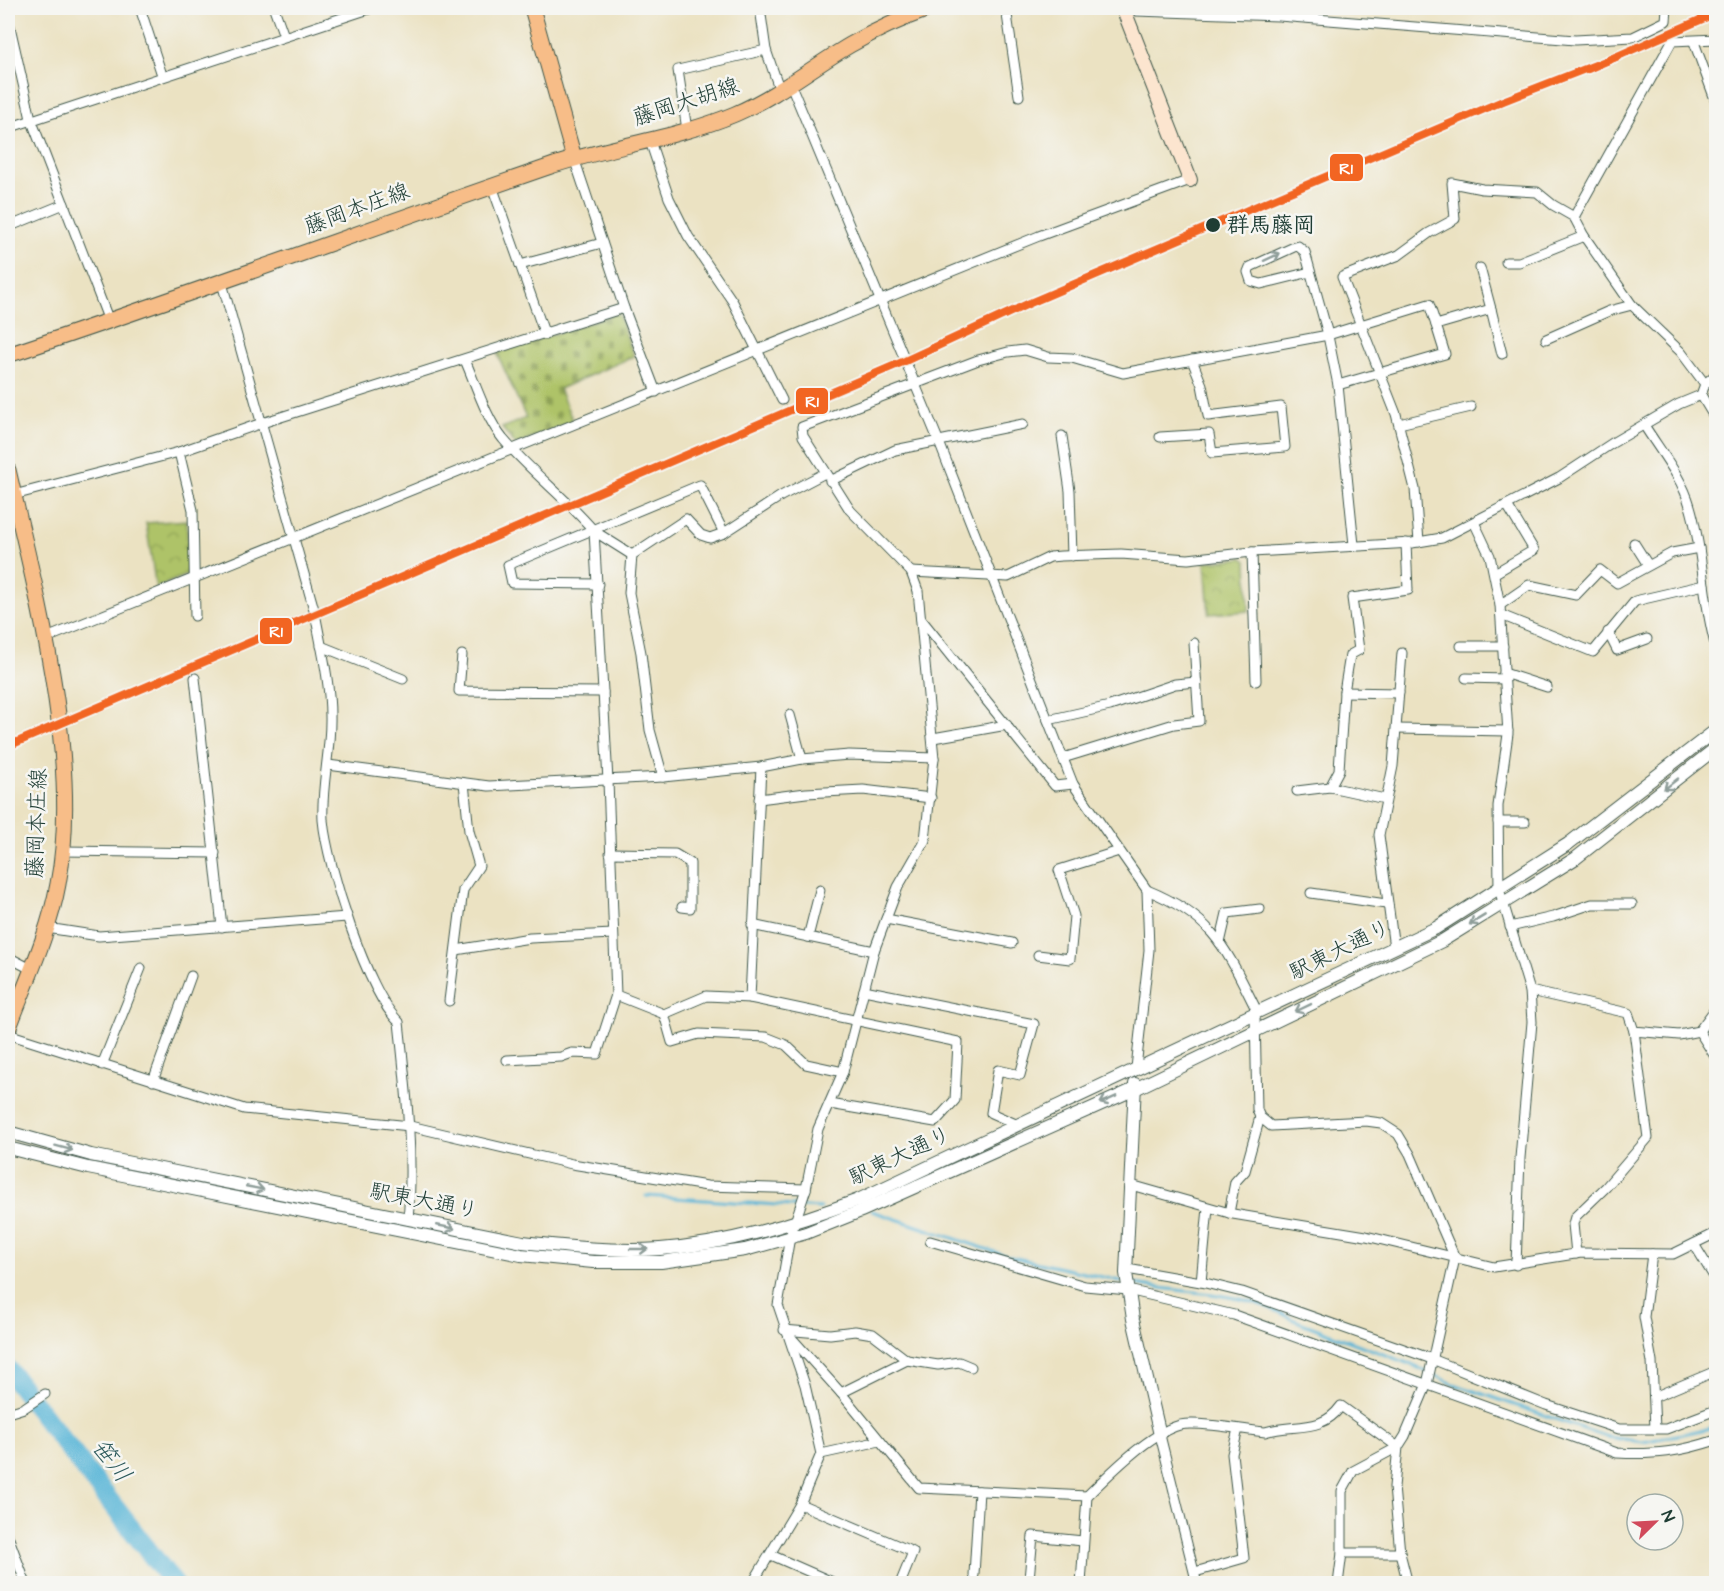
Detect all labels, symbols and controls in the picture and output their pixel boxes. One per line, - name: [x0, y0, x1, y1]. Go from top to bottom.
- street label: 藤岡大胡線: [629, 70, 743, 134]
- line badge: R1: [1329, 153, 1364, 182]
- text: R1: [1339, 158, 1354, 180]
- street label: 藤岡本庄線: [300, 176, 414, 242]
- place label: 群馬藤岡: [1227, 210, 1315, 241]
- marker: 群馬藤岡: [1204, 216, 1222, 234]
- one-way arrow: [1263, 250, 1281, 262]
- line badge: R1: [795, 387, 829, 415]
- text: R1: [805, 391, 820, 413]
- line badge: R1: [259, 617, 293, 645]
- text: R1: [269, 621, 284, 643]
- street label: 藤岡本庄線: [20, 767, 54, 879]
- one-way arrow: [1663, 777, 1679, 790]
- street label: 駅東大通り: [1284, 912, 1396, 988]
- one-way arrow: [1469, 914, 1486, 926]
- one-way arrow: [1294, 1002, 1312, 1014]
- one-way arrow: [1099, 1095, 1117, 1107]
- street label: 駅東大通り: [844, 1119, 956, 1193]
- one-way arrow: [54, 1143, 73, 1154]
- street label: 駅東大通り: [367, 1175, 481, 1227]
- one-way arrow: [244, 1183, 264, 1194]
- one-way arrow: [435, 1222, 455, 1233]
- one-way arrow: [628, 1243, 648, 1255]
- water label: 笹川: [83, 1432, 139, 1490]
- north arrow: [1625, 1492, 1685, 1552]
- text: N: [1656, 1507, 1680, 1525]

